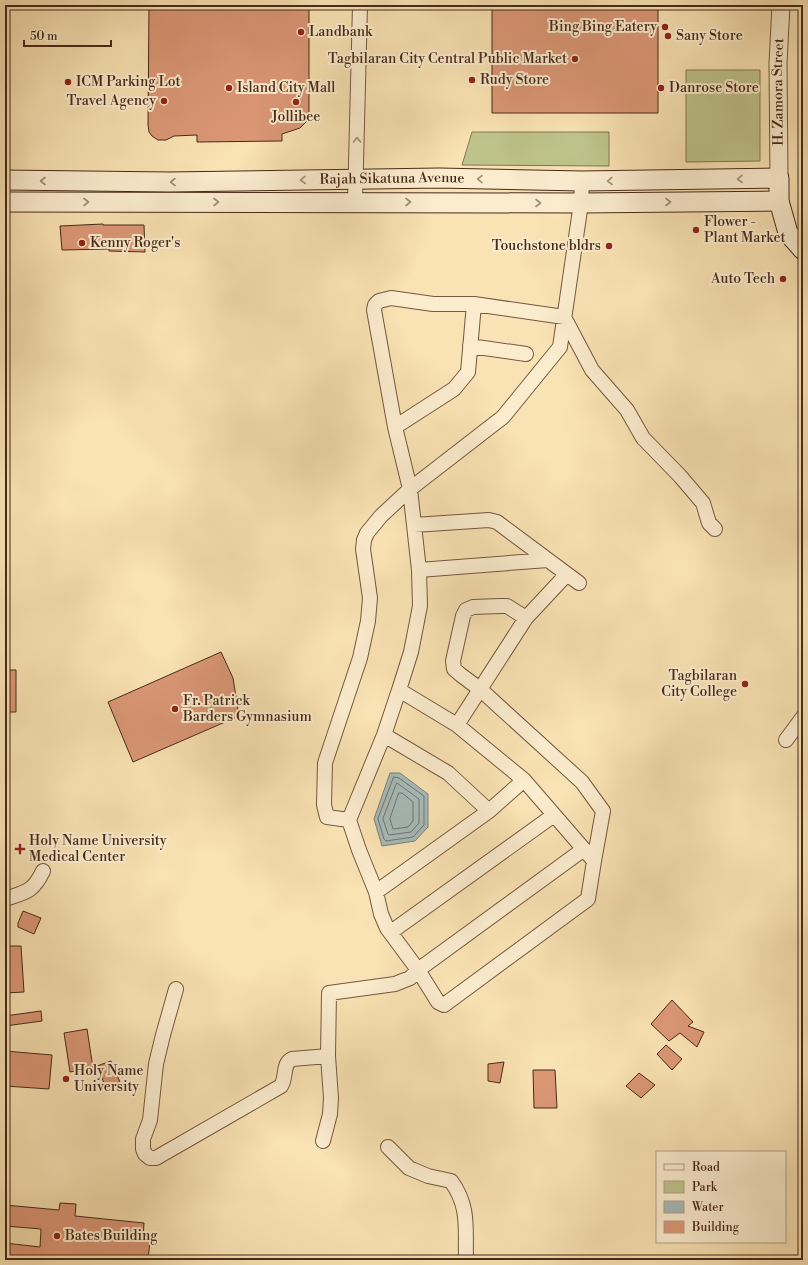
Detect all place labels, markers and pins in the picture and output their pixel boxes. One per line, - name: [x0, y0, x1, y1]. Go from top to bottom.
- place label: Bing Bing Eatery: [548, 18, 657, 36]
- marker: Bing Bing Eatery: [660, 22, 670, 32]
- place label: Landbank: [309, 23, 373, 41]
- marker: Landbank: [296, 27, 306, 37]
- place label: Sany Store: [676, 27, 743, 45]
- marker: Sany Store: [663, 31, 673, 41]
- place label: Tagbilaran City Central Public Market: [328, 50, 567, 68]
- marker: Tagbilaran City Central Public Market: [570, 54, 580, 64]
- place label: Rudy Store: [480, 71, 549, 89]
- place label: ICM Parking Lot: [76, 73, 180, 91]
- marker: Rudy Store: [467, 75, 477, 85]
- marker: ICM Parking Lot: [63, 77, 73, 87]
- place label: Island City Mall: [237, 79, 335, 97]
- place label: Danrose Store: [669, 79, 759, 97]
- marker: Island City Mall: [224, 83, 234, 93]
- marker: Danrose Store: [656, 83, 666, 93]
- place label: Travel Agency: [67, 92, 156, 110]
- marker: Travel Agency: [159, 96, 169, 106]
- marker: Jollibee: [291, 97, 301, 107]
- place label: Jollibee: [271, 108, 320, 126]
- place label: Flower - Plant Market: [704, 213, 786, 247]
- marker: Flower - Plant Market: [691, 225, 701, 235]
- place label: Kenny Roger's: [90, 234, 180, 252]
- place label: Touchstone bldrs: [492, 237, 601, 255]
- marker: Kenny Roger's: [77, 238, 87, 248]
- marker: Touchstone bldrs: [604, 241, 614, 251]
- place label: Auto Tech: [710, 270, 776, 288]
- marker: Auto Tech: [778, 274, 788, 284]
- place label: Tagbilaran City College: [661, 667, 738, 701]
- marker: Tagbilaran City College: [740, 679, 750, 689]
- place label: Fr. Patrick Barders Gymnasium: [182, 692, 312, 726]
- marker: Fr. Patrick Barders Gymnasium: [170, 704, 180, 714]
- place label: Holy Name University Medical Center: [29, 832, 167, 866]
- marker: Holy Name University Medical Center: [14, 843, 26, 855]
- place label: Holy Name University: [74, 1062, 144, 1096]
- marker: Holy Name University: [61, 1074, 71, 1084]
- place label: Bates Building: [64, 1227, 158, 1245]
- marker: Bates Building: [52, 1231, 62, 1241]

